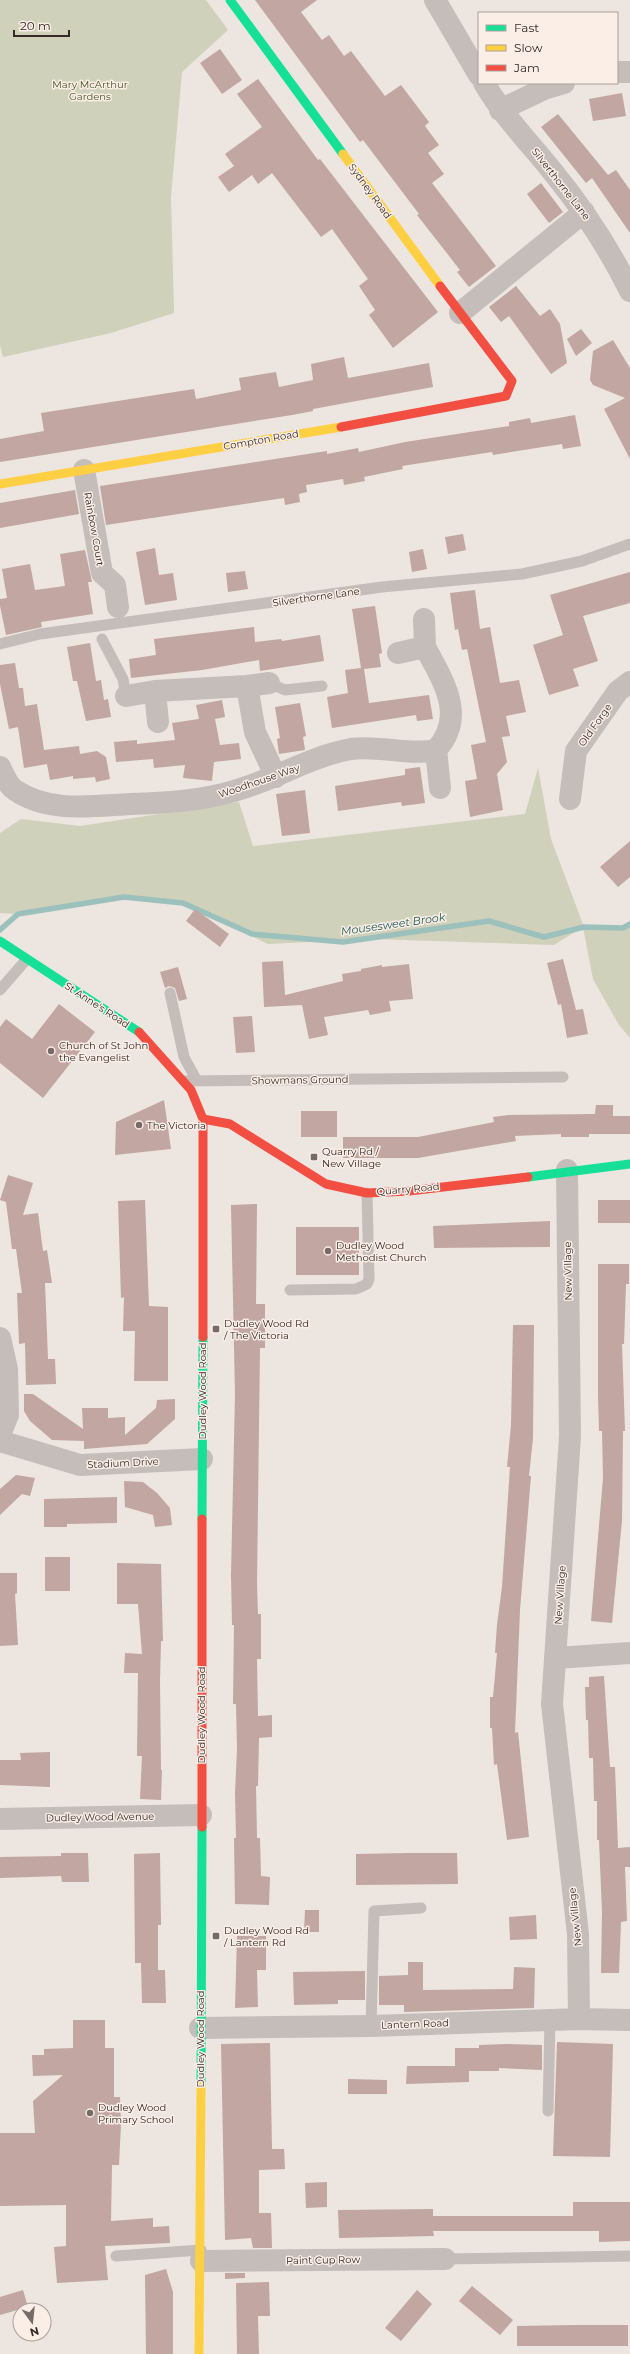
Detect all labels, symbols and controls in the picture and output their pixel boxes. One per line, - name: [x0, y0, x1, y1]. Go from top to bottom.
- scale bar: [14, 12, 69, 38]
- legend: [478, 12, 618, 84]
- text: 20 m: [20, 18, 51, 33]
- text: Fast: [514, 20, 539, 35]
- text: Slow: [514, 40, 543, 55]
- text: Jam: [513, 60, 540, 75]
- park label: Mary McArthur Gardens: [52, 78, 128, 103]
- street label: Silverthorne Lane: [529, 145, 593, 223]
- street label: Sydney Road: [346, 161, 394, 221]
- street label: Compton Road: [222, 427, 300, 453]
- street label: Rainbow Court: [81, 491, 107, 567]
- street label: Silverthorne Lane: [272, 584, 360, 610]
- street label: Old Forge: [575, 701, 615, 749]
- street label: Woodhouse Way: [217, 761, 302, 801]
- water label: Mousesweet Brook: [340, 910, 446, 938]
- street label: St Anne's Road: [62, 979, 132, 1031]
- place label: Church of St John the Evangelist: [59, 1039, 148, 1064]
- marker: Church of St John the Evangelist: [46, 1046, 56, 1056]
- street label: Showmans Ground: [252, 1073, 348, 1087]
- place label: The Victoria: [147, 1119, 206, 1132]
- marker: The Victoria: [134, 1120, 144, 1130]
- place label: Quarry Rd / New Village: [322, 1145, 381, 1170]
- marker: Quarry Rd / New Village: [309, 1152, 319, 1162]
- street label: Quarry Road: [376, 1180, 440, 1198]
- place label: Dudley Wood Methodist Church: [336, 1239, 426, 1264]
- street label: New Village: [561, 1241, 575, 1301]
- marker: Dudley Wood Methodist Church: [323, 1246, 333, 1256]
- place label: Dudley Wood Rd / The Victoria: [223, 1317, 309, 1342]
- marker: Dudley Wood Rd / The Victoria: [211, 1324, 221, 1334]
- street label: Dudley Wood Road: [196, 1342, 209, 1440]
- street label: Stadium Drive: [87, 1455, 159, 1471]
- street label: New Village: [551, 1565, 569, 1625]
- street label: Dudley Wood Road: [195, 1666, 208, 1764]
- street label: Dudley Wood Avenue: [46, 1810, 154, 1824]
- street label: New Village: [565, 1887, 585, 1947]
- place label: Dudley Wood Rd / Lantern Rd: [223, 1924, 309, 1949]
- marker: Dudley Wood Rd / Lantern Rd: [211, 1931, 221, 1941]
- street label: Dudley Wood Road: [194, 1990, 207, 2088]
- street label: Lantern Road: [381, 2016, 449, 2032]
- place label: Dudley Wood Primary School: [98, 2101, 174, 2126]
- marker: Dudley Wood Primary School: [85, 2108, 95, 2118]
- street label: Paint Cup Row: [286, 2253, 360, 2267]
- north arrow: [12, 2302, 52, 2342]
- text: N: [28, 2324, 41, 2340]

